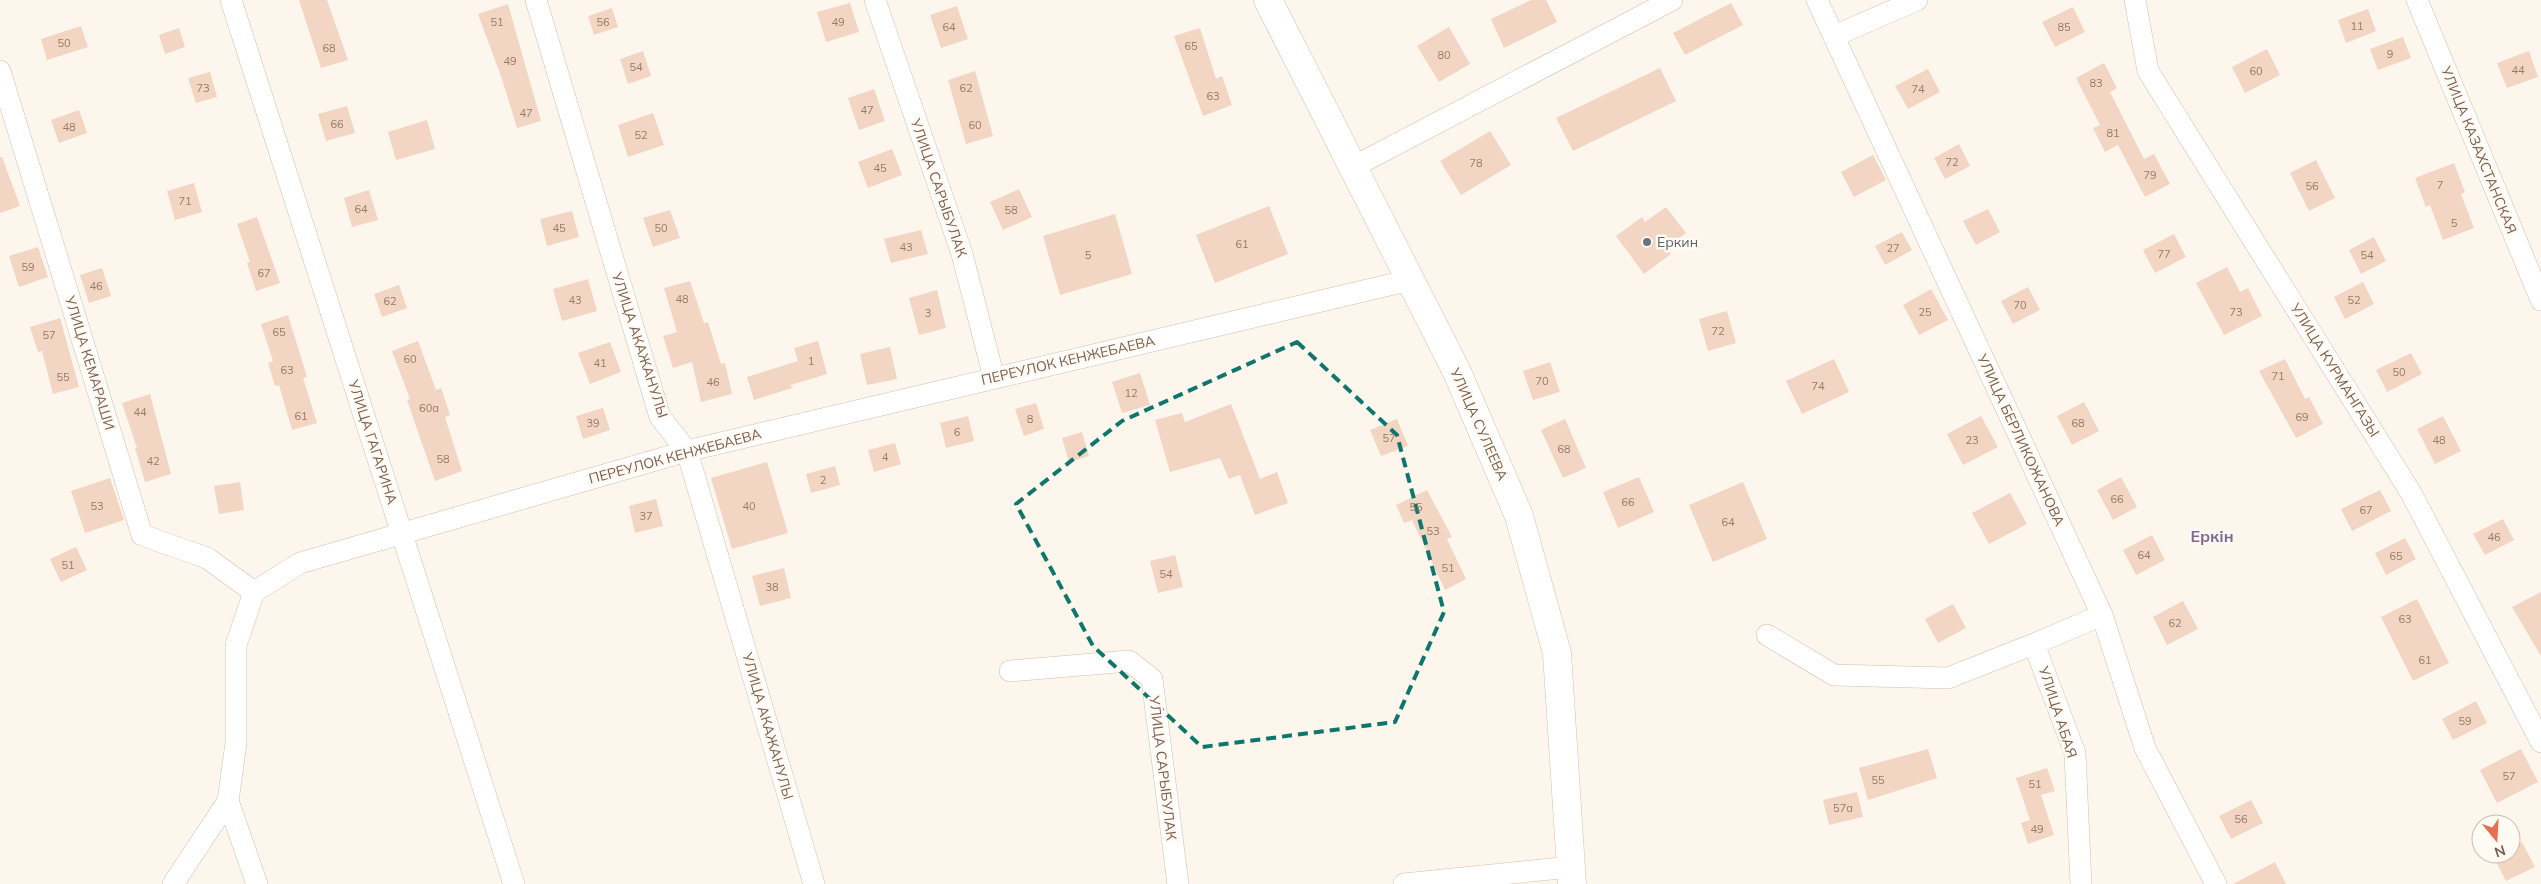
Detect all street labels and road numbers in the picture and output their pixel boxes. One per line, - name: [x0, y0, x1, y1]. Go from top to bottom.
- street label: УЛИЦА КАЗАХСТАНСКАЯ: [2437, 63, 2521, 236]
- street label: УЛИЦА САРЫБУЛАК: [906, 115, 971, 260]
- street label: УЛИЦА АКАЖАНУЛЫ: [608, 269, 672, 420]
- street label: УЛИЦА КЕМАРАШИ: [61, 293, 119, 432]
- street label: УЛИЦА КУРМАНГАЗЫ: [2286, 299, 2384, 440]
- street label: ПЕРЕУЛОК КЕНЖЕБАЕВА: [979, 331, 1157, 389]
- street label: УЛИЦА БЕРЛИКОЖАНОВА: [1973, 350, 2069, 530]
- street label: УЛИЦА СУЛЕЕВА: [1446, 364, 1512, 484]
- street label: УЛИЦА ГАГАРИНА: [344, 377, 402, 507]
- street label: ПЕРЕУЛОК КЕНЖЕБАЕВА: [587, 424, 764, 488]
- street label: УЛИЦА АКАЖАНУЛЫ: [738, 649, 798, 802]
- street label: УЛИЦА АБАЯ: [2034, 663, 2081, 760]
- street label: УЛИЦА САРЫБУЛАК: [1145, 694, 1181, 842]

